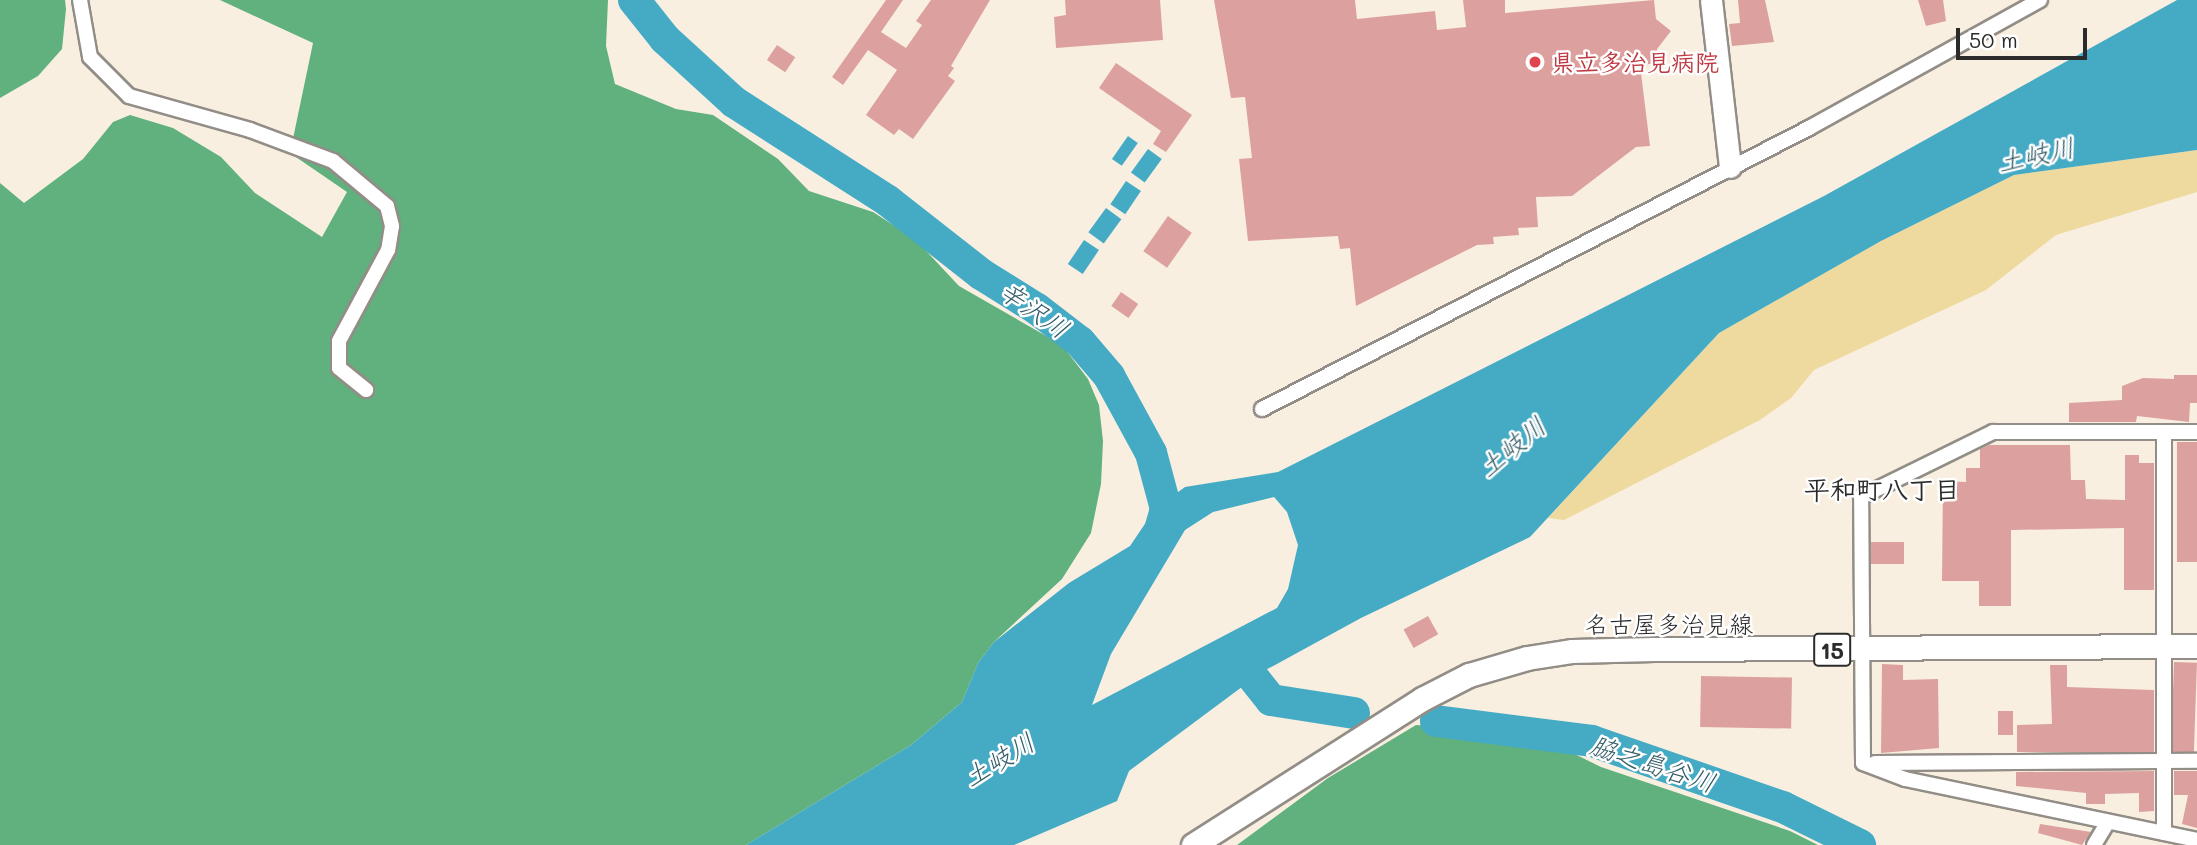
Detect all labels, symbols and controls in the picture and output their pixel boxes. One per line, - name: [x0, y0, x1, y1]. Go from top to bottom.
- scale bar: [1959, 14, 2090, 58]
- text: 50 m: [1969, 26, 2018, 53]
- place label: 県立多治見病院: [1551, 48, 1719, 76]
- marker: 県立多治見病院: [1525, 52, 1545, 72]
- water label: 土岐川: [1995, 132, 2077, 178]
- water label: 辛沢川: [993, 275, 1075, 345]
- water label: 土岐川: [1472, 410, 1552, 484]
- district label: 平和町八丁目: [1804, 474, 1960, 506]
- street label: 名古屋多治見線: [1585, 610, 1753, 638]
- road number: 15: [1813, 630, 1851, 670]
- water label: 土岐川: [958, 727, 1040, 793]
- water label: 脇之島谷川: [1586, 729, 1720, 799]

